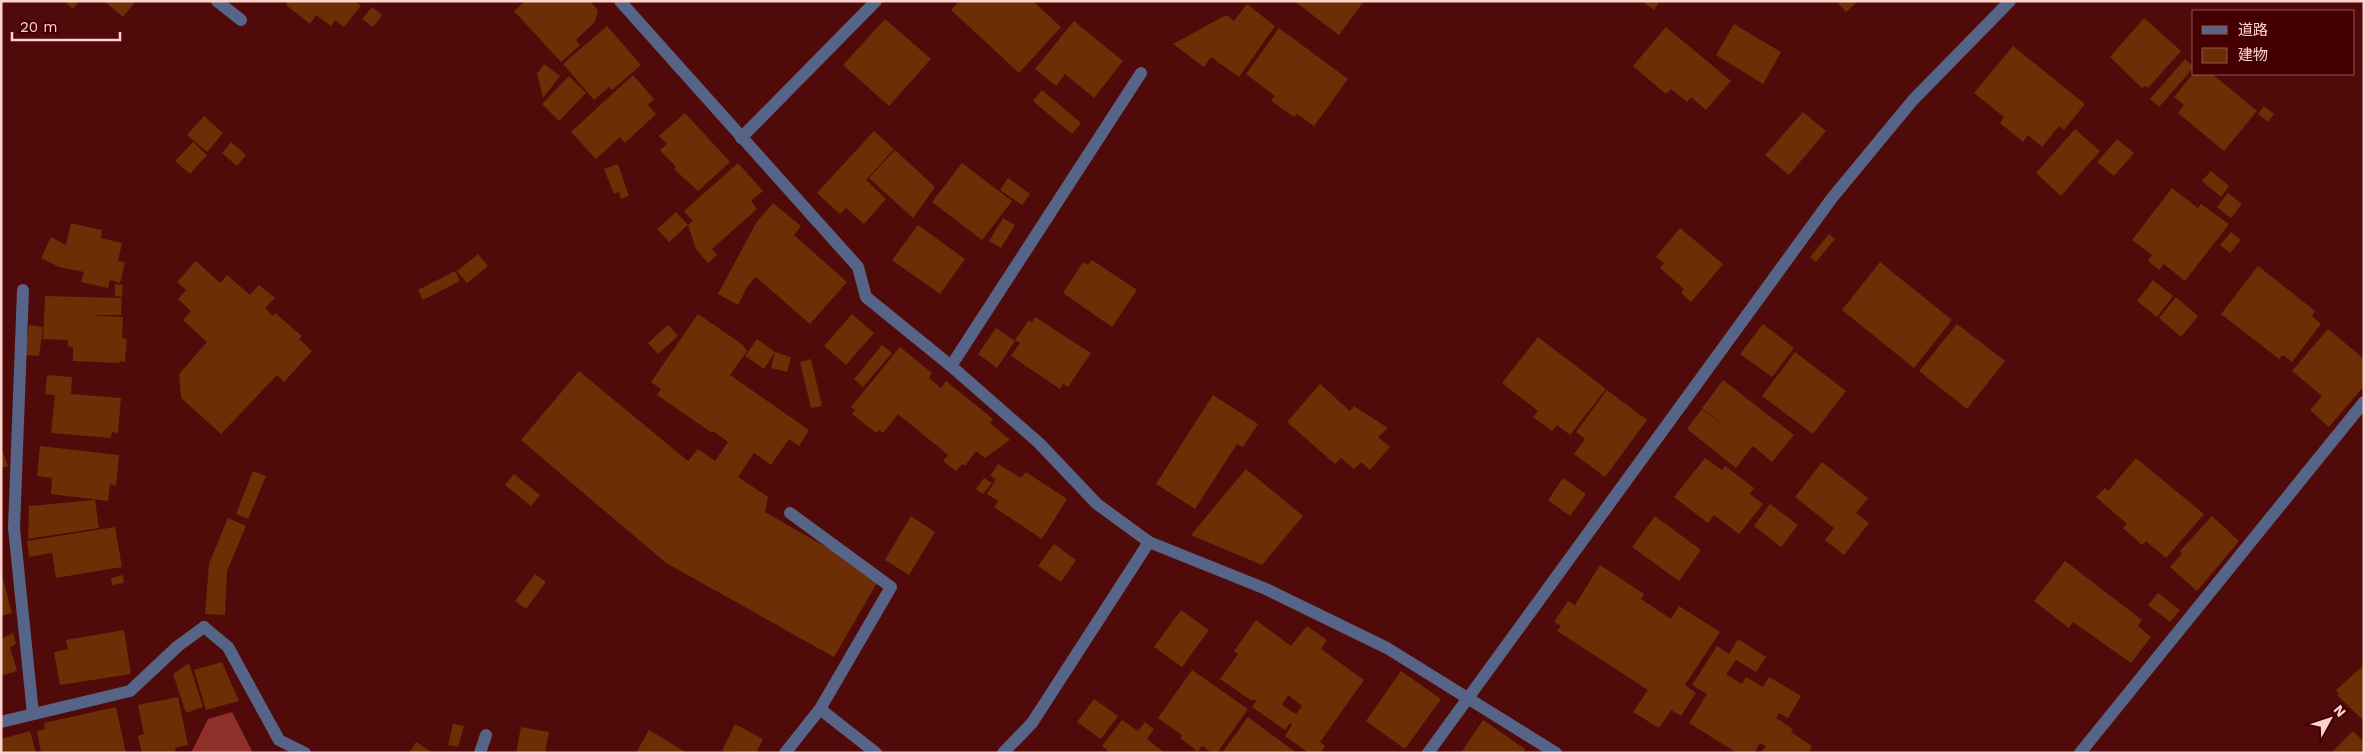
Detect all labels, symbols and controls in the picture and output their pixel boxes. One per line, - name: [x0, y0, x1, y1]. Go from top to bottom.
- scale bar: [12, 10, 120, 42]
- legend: [2192, 10, 2355, 75]
- text: 20 m: [20, 18, 58, 36]
- text: 道路: [2238, 21, 2268, 39]
- text: 建物: [2238, 46, 2268, 64]
- north arrow: [2305, 694, 2355, 744]
- text: N: [2330, 702, 2349, 720]

